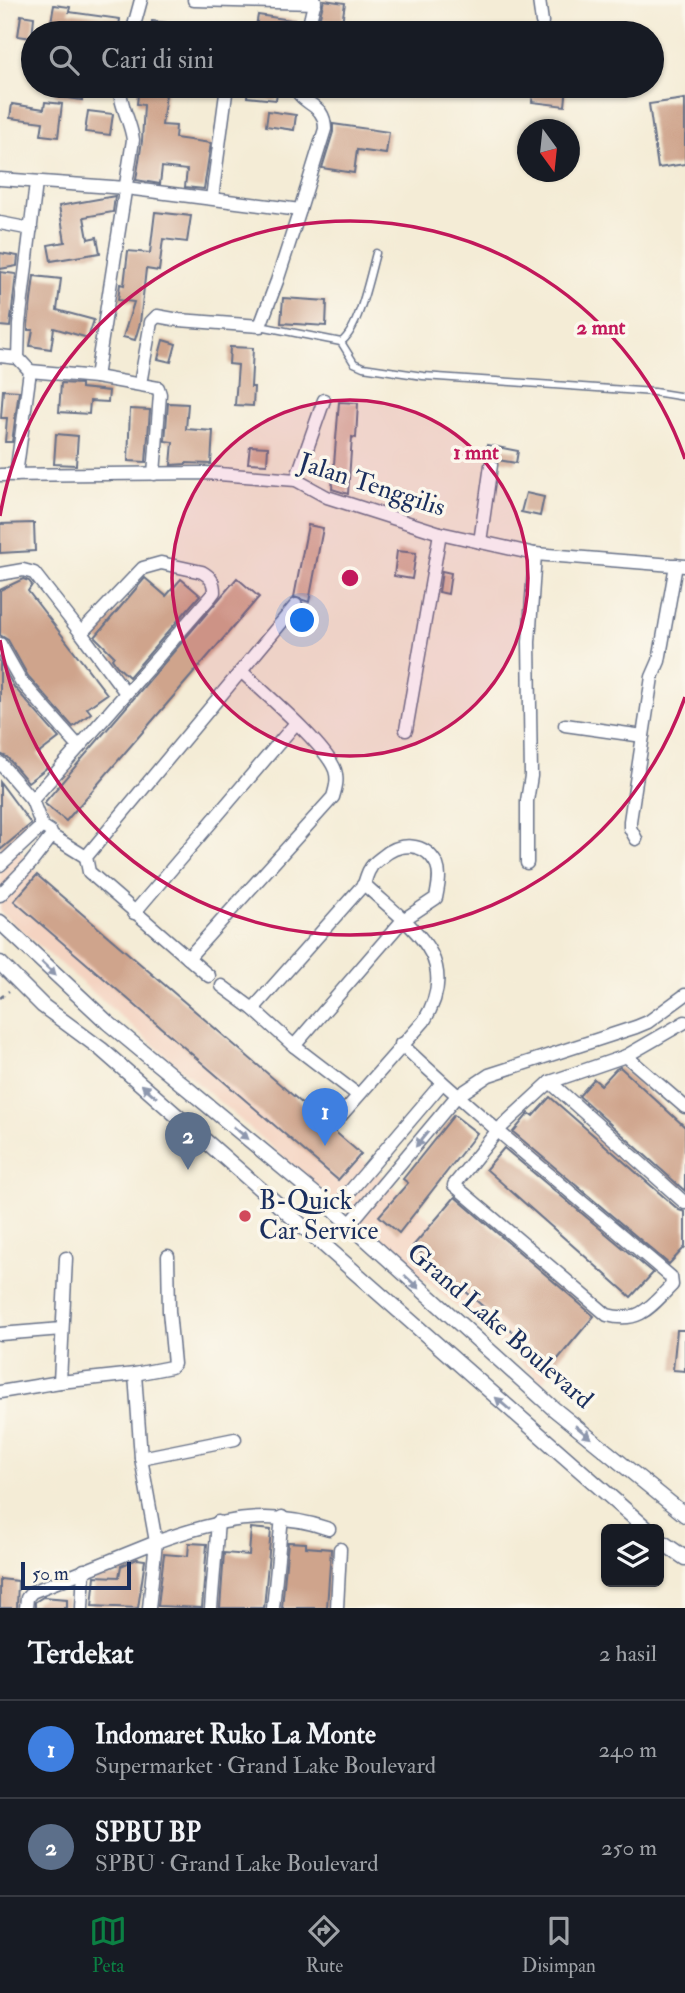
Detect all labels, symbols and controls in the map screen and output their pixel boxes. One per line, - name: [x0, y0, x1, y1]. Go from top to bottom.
- search box: [21, 21, 664, 98]
- icon: search: [45, 41, 83, 79]
- text: Cari di sini: [101, 44, 214, 76]
- north arrow: [517, 119, 580, 182]
- text: 2 mnt: [577, 314, 626, 341]
- text: 1 mnt: [453, 439, 499, 466]
- street label: Jalan Tenggilis: [294, 446, 449, 524]
- centre of rings: [338, 566, 362, 590]
- your location: [285, 603, 319, 637]
- one-way arrow: [40, 960, 57, 976]
- one-way arrow: [140, 1083, 158, 1099]
- pin: 1: [302, 1088, 348, 1146]
- pin: 2: [165, 1112, 211, 1170]
- one-way arrow: [231, 1125, 249, 1140]
- one-way arrow: [415, 1130, 430, 1147]
- place label: B-Quick Car Service: [259, 1185, 379, 1247]
- marker: B-Quick Car Service: [237, 1208, 253, 1224]
- street label: Grand Lake Boulevard: [400, 1236, 600, 1416]
- one-way arrow: [403, 1274, 421, 1290]
- one-way arrow: [494, 1396, 512, 1412]
- one-way arrow: [573, 1425, 591, 1440]
- map controls: [601, 1524, 664, 1587]
- button: layers: [601, 1524, 664, 1587]
- scale bar: [21, 1559, 131, 1591]
- text: 50 m: [32, 1562, 69, 1586]
- text: Terdekat: [28, 1635, 133, 1672]
- text: 2 hasil: [599, 1639, 657, 1668]
- text: Indomaret Ruko La Monte: [95, 1719, 376, 1751]
- text: 1: [47, 1735, 55, 1764]
- text: 240 m: [598, 1735, 657, 1764]
- text: Supermarket · Grand Lake Boulevard: [95, 1751, 436, 1780]
- text: SPBU BP: [95, 1817, 201, 1849]
- text: 2: [45, 1833, 57, 1862]
- text: 250 m: [601, 1833, 657, 1862]
- text: SPBU · Grand Lake Boulevard: [95, 1849, 379, 1878]
- tab: Peta: [89, 1912, 127, 1978]
- tab: Rute: [305, 1912, 343, 1978]
- tab: Disimpan: [522, 1912, 596, 1978]

